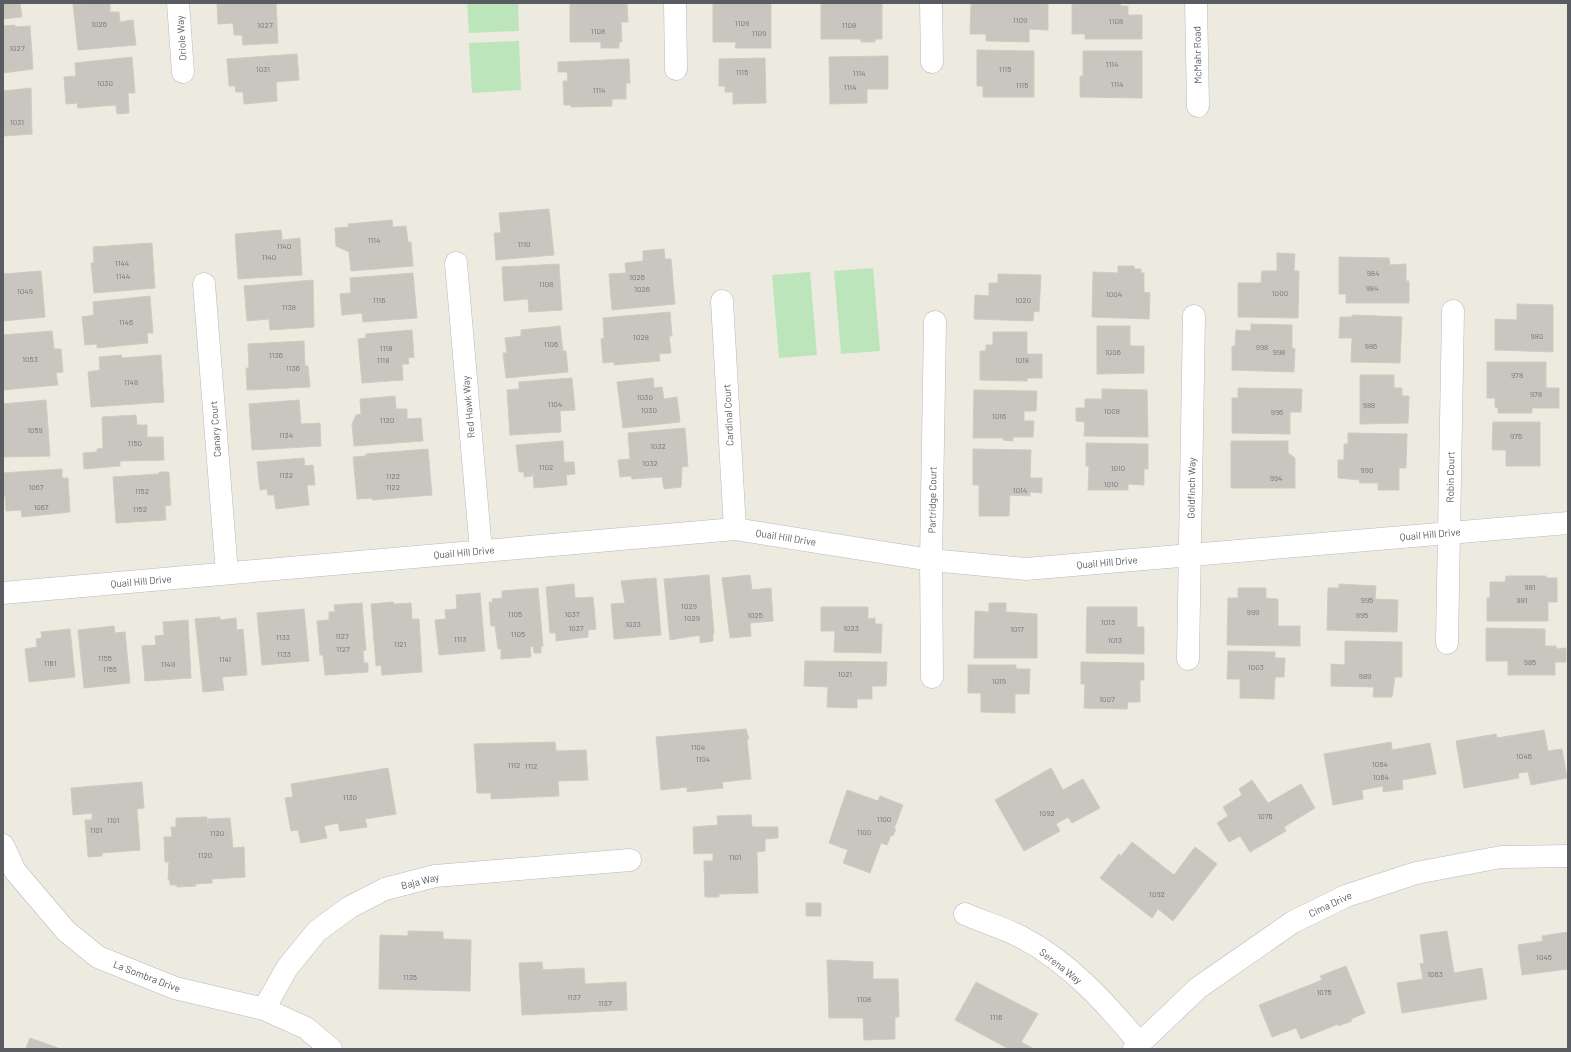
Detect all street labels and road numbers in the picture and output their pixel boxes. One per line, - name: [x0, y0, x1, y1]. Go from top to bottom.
- street label: Oriole Way: [173, 15, 189, 61]
- street label: McMahr Road: [1190, 26, 1204, 84]
- street label: Red Hawk Way: [459, 375, 477, 439]
- street label: Cardinal Court: [720, 383, 736, 446]
- street label: Canary Court: [207, 400, 223, 458]
- street label: Robin Court: [1444, 451, 1456, 503]
- street label: Goldfinch Way: [1184, 457, 1198, 519]
- street label: Partridge Court: [925, 466, 939, 534]
- street label: Quail Hill Drive: [1399, 525, 1461, 543]
- street label: Quail Hill Drive: [755, 526, 817, 548]
- street label: Quail Hill Drive: [433, 543, 495, 561]
- street label: Quail Hill Drive: [1076, 553, 1138, 571]
- street label: Quail Hill Drive: [110, 572, 172, 590]
- street label: Baja Way: [400, 870, 441, 892]
- street label: Cima Drive: [1306, 889, 1354, 919]
- street label: Serena Way: [1037, 946, 1085, 987]
- street label: La Sombra Drive: [112, 958, 182, 994]

